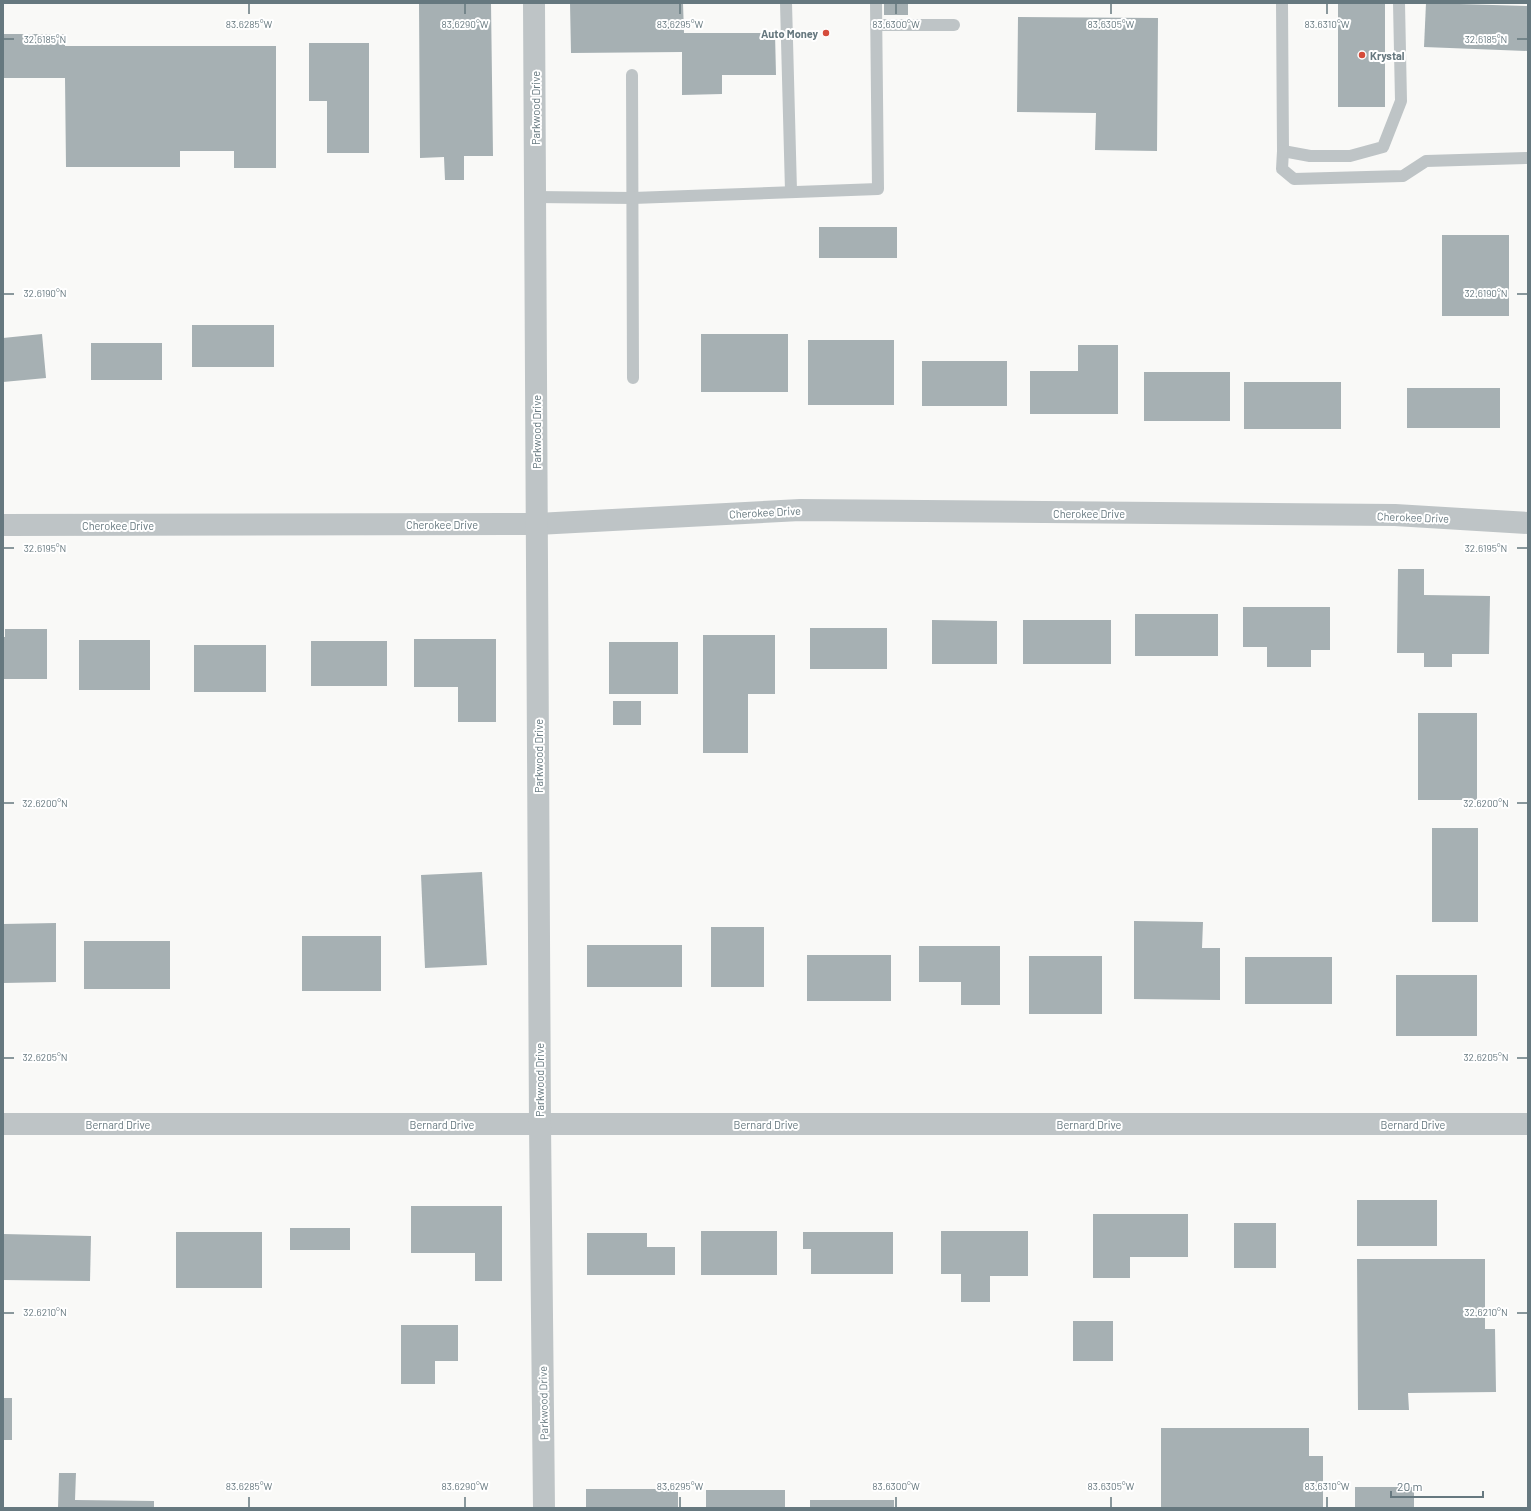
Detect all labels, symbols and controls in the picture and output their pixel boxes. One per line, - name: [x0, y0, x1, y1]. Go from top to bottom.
- text: 83.6285°W: [226, 18, 273, 30]
- text: 83.6290°W: [441, 18, 489, 30]
- text: 83.6295°W: [657, 18, 704, 30]
- text: 83.6300°W: [872, 18, 920, 30]
- text: 83.6305°W: [1088, 18, 1135, 30]
- text: 83.6310°W: [1304, 18, 1350, 30]
- place label: Auto Money: [761, 27, 818, 40]
- marker: Auto Money: [821, 28, 831, 38]
- text: 32.6185°N: [24, 33, 66, 45]
- text: 32.6185°N: [1465, 33, 1507, 45]
- place label: Krystal: [1370, 49, 1405, 62]
- marker: Krystal: [1357, 50, 1367, 60]
- street label: Parkwood Drive: [529, 71, 542, 145]
- text: 32.6190°N: [23, 287, 67, 299]
- text: 32.6190°N: [1464, 287, 1508, 299]
- street label: Parkwood Drive: [530, 395, 543, 469]
- street label: Cherokee Drive: [729, 504, 801, 520]
- street label: Cherokee Drive: [1053, 507, 1125, 520]
- street label: Cherokee Drive: [1377, 509, 1449, 525]
- street label: Cherokee Drive: [406, 518, 478, 531]
- street label: Cherokee Drive: [82, 519, 154, 532]
- text: 32.6195°N: [24, 542, 66, 554]
- text: 32.6195°N: [1465, 542, 1507, 554]
- street label: Parkwood Drive: [532, 719, 545, 793]
- text: 32.6200°N: [22, 797, 68, 809]
- text: 32.6200°N: [1463, 797, 1509, 809]
- street label: Parkwood Drive: [533, 1043, 546, 1117]
- text: 32.6205°N: [22, 1051, 68, 1063]
- text: 32.6205°N: [1463, 1051, 1509, 1063]
- street label: Bernard Drive: [86, 1118, 151, 1131]
- street label: Bernard Drive: [410, 1118, 475, 1131]
- street label: Bernard Drive: [734, 1118, 799, 1131]
- street label: Bernard Drive: [1057, 1118, 1122, 1131]
- street label: Bernard Drive: [1381, 1118, 1446, 1131]
- text: 32.6210°N: [23, 1306, 67, 1318]
- text: 32.6210°N: [1464, 1306, 1508, 1318]
- street label: Parkwood Drive: [536, 1366, 550, 1440]
- scale bar: [1391, 1473, 1483, 1499]
- text: 20 m: [1397, 1479, 1423, 1493]
- text: 83.6285°W: [226, 1480, 273, 1492]
- text: 83.6290°W: [441, 1480, 489, 1492]
- text: 83.6295°W: [657, 1480, 704, 1492]
- text: 83.6300°W: [872, 1480, 920, 1492]
- text: 83.6305°W: [1088, 1480, 1135, 1492]
- text: 83.6310°W: [1304, 1480, 1350, 1492]

